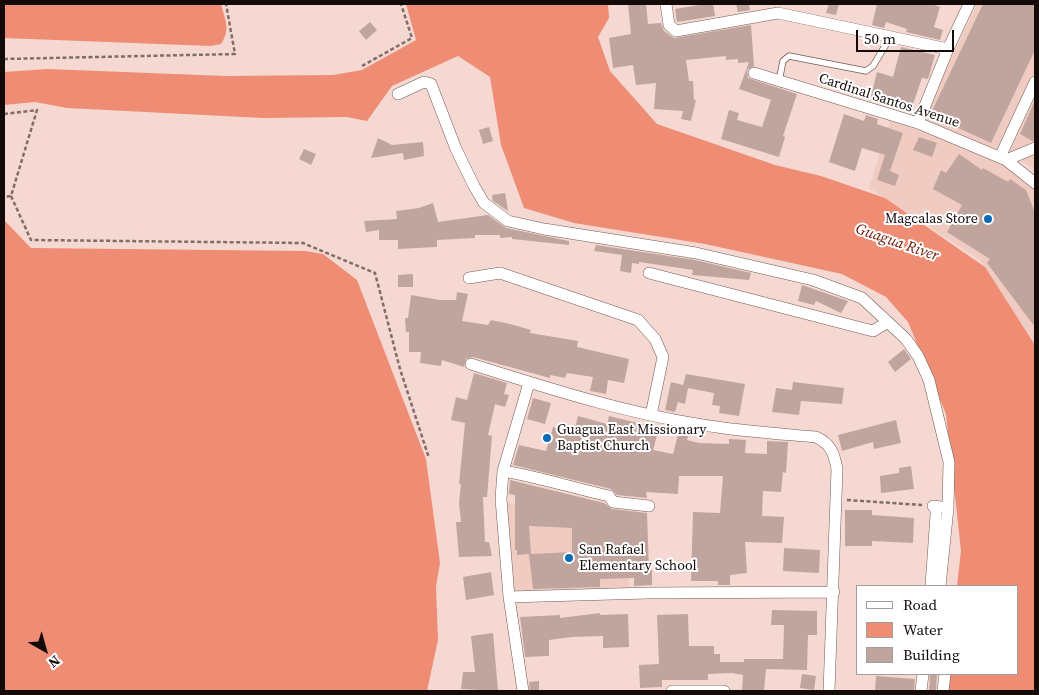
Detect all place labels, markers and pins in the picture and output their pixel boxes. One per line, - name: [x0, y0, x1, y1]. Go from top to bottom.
- place label: Magcalas Store: [885, 211, 978, 227]
- marker: Magcalas Store: [982, 213, 994, 225]
- place label: Guagua East Missionary Baptist Church: [557, 422, 707, 454]
- marker: Guagua East Missionary Baptist Church: [541, 432, 553, 444]
- place label: San Rafael Elementary School: [579, 542, 697, 574]
- marker: San Rafael Elementary School: [563, 552, 575, 564]

